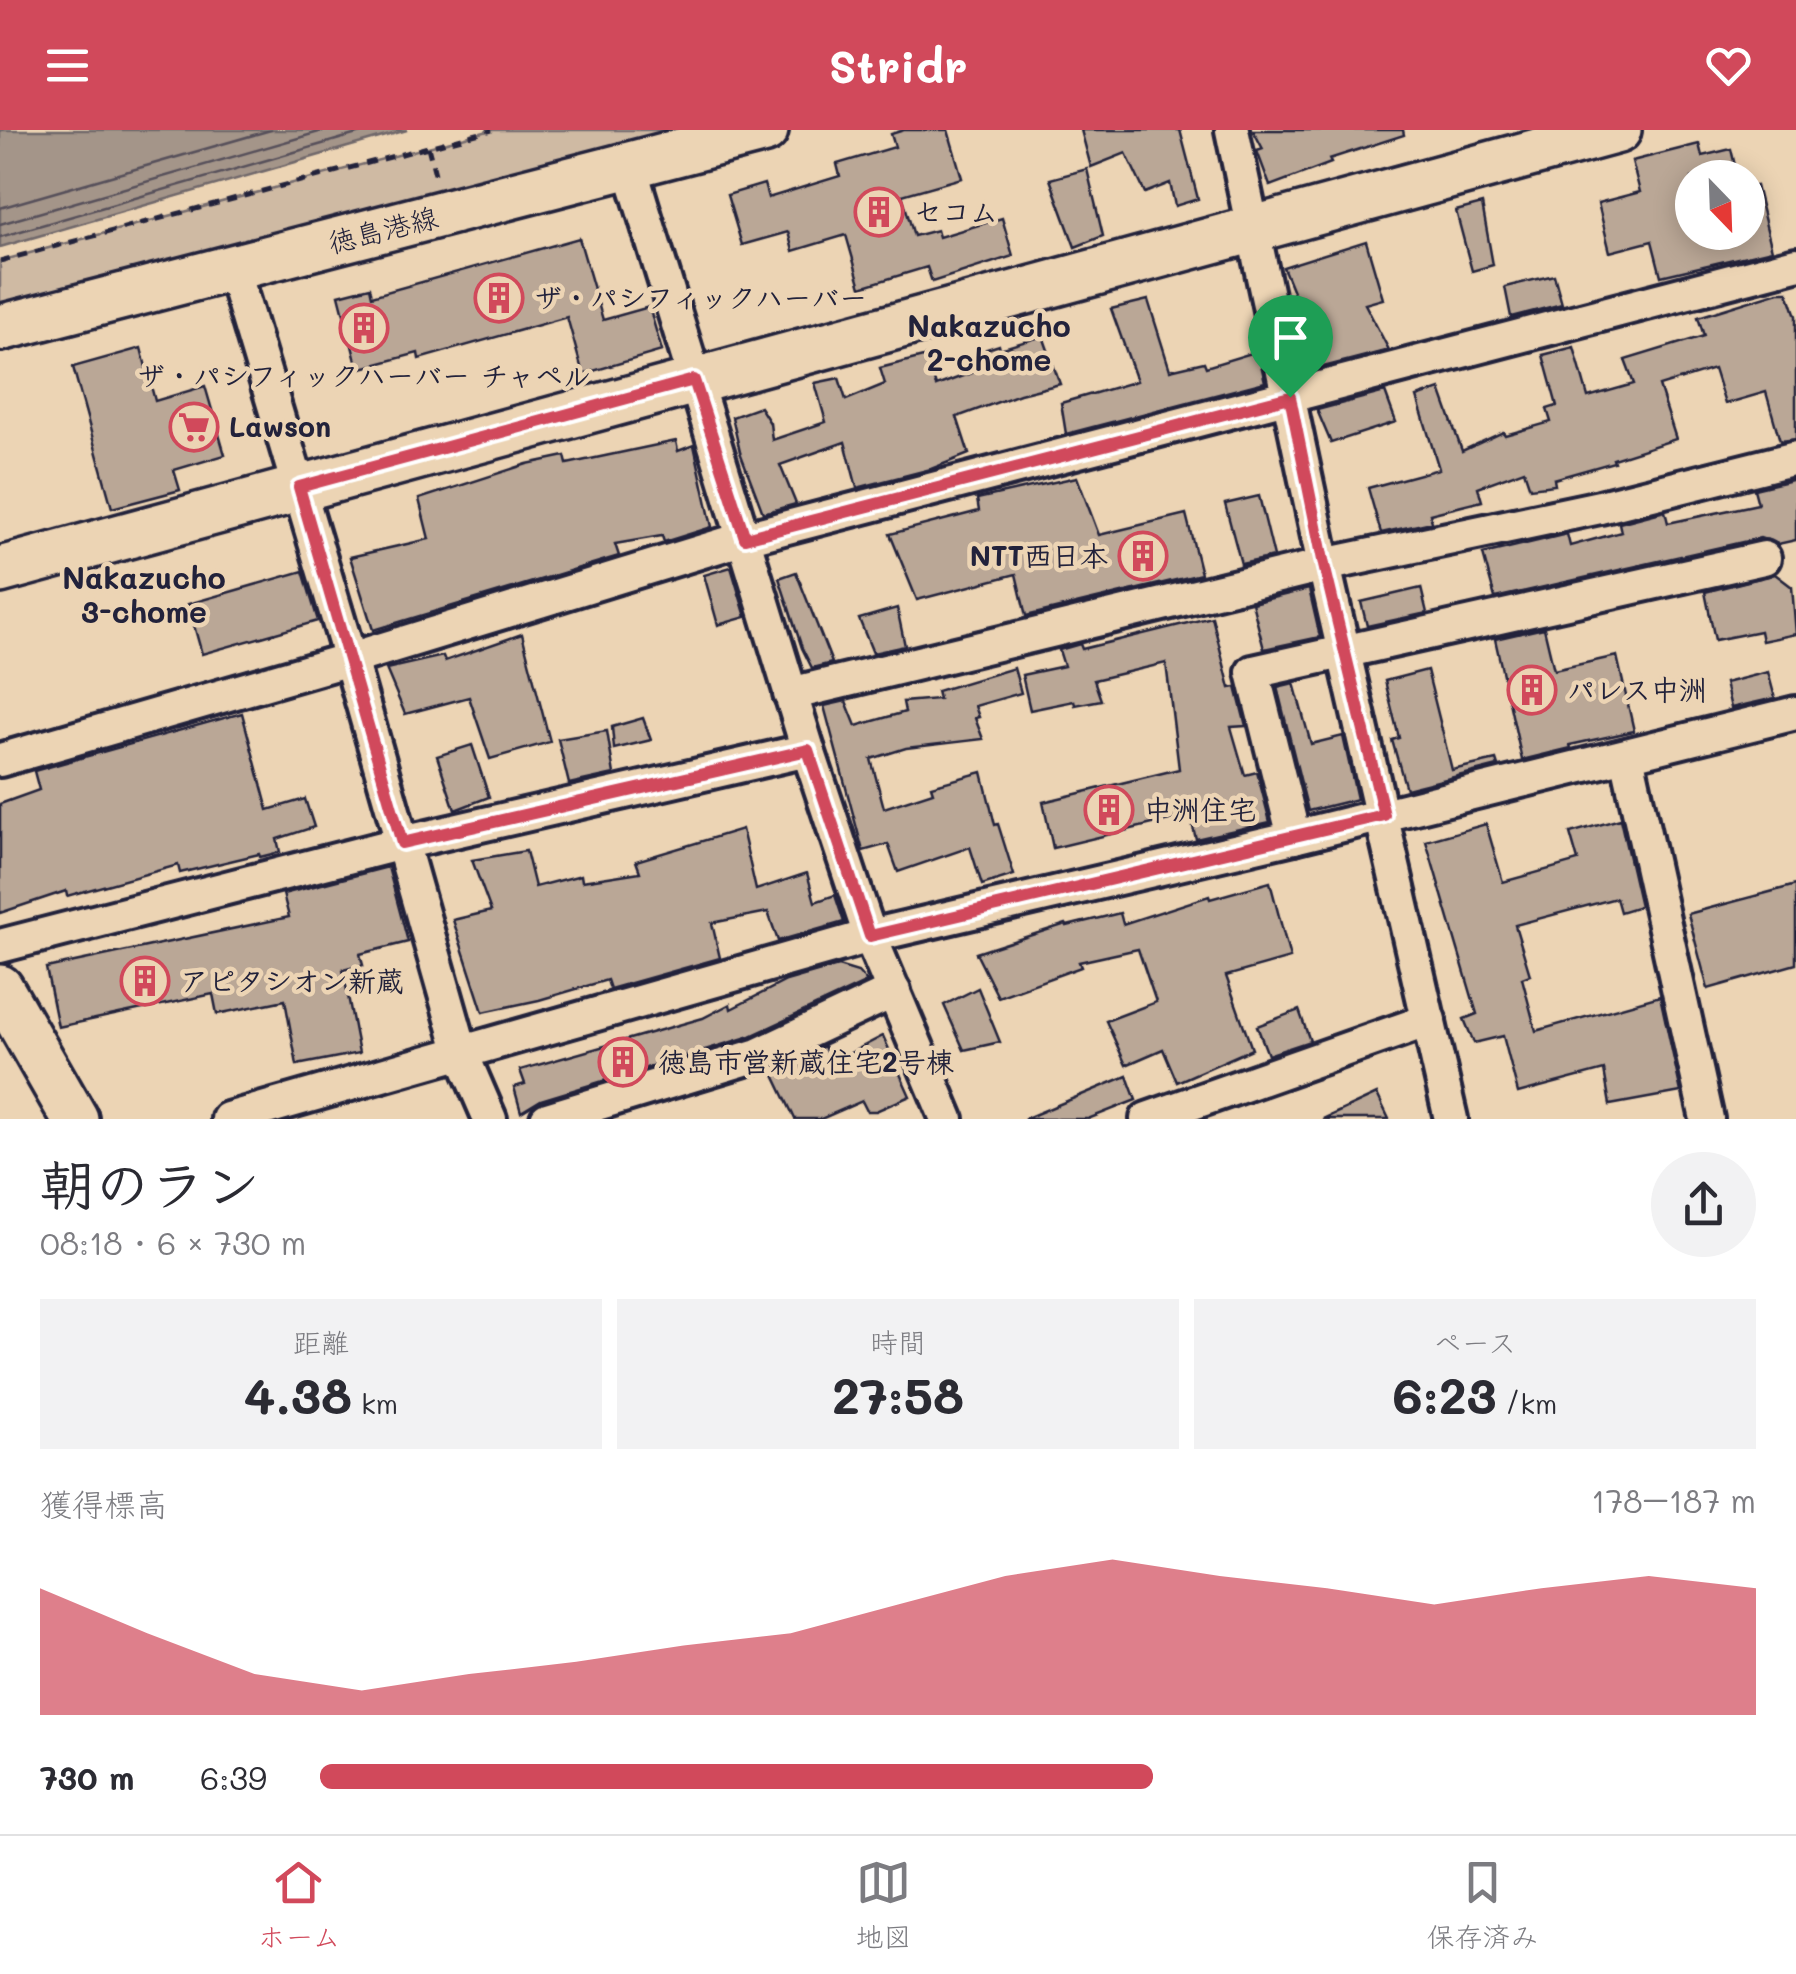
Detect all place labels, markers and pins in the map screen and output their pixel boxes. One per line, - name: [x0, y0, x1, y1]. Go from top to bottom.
- building icon: セコム: [853, 186, 905, 238]
- place label: セコム: [914, 193, 998, 229]
- building icon: ザ・パシフィックハーバー: [473, 272, 525, 324]
- place label: ザ・パシフィックハーバー: [534, 279, 867, 315]
- pin: [1248, 295, 1333, 398]
- building icon: ザ・パシフィックハーバー チャペル: [338, 302, 390, 354]
- place label: ザ・パシフィックハーバー チャペル: [137, 357, 591, 393]
- supermarket icon: Lawson: [168, 401, 220, 453]
- place label: Lawson: [229, 408, 331, 444]
- building icon: NTT西日本: [1117, 530, 1169, 582]
- place label: NTT西日本: [970, 537, 1108, 573]
- building icon: パレス中洲: [1506, 664, 1558, 716]
- place label: パレス中洲: [1567, 671, 1707, 707]
- building icon: 中洲住宅: [1083, 784, 1135, 836]
- place label: 中洲住宅: [1144, 791, 1256, 827]
- building icon: アピタシオン新蔵: [119, 955, 171, 1007]
- place label: アピタシオン新蔵: [180, 962, 404, 998]
- building icon: 徳島市営新蔵住宅2号棟: [597, 1036, 649, 1088]
- place label: 徳島市営新蔵住宅2号棟: [658, 1043, 954, 1079]

